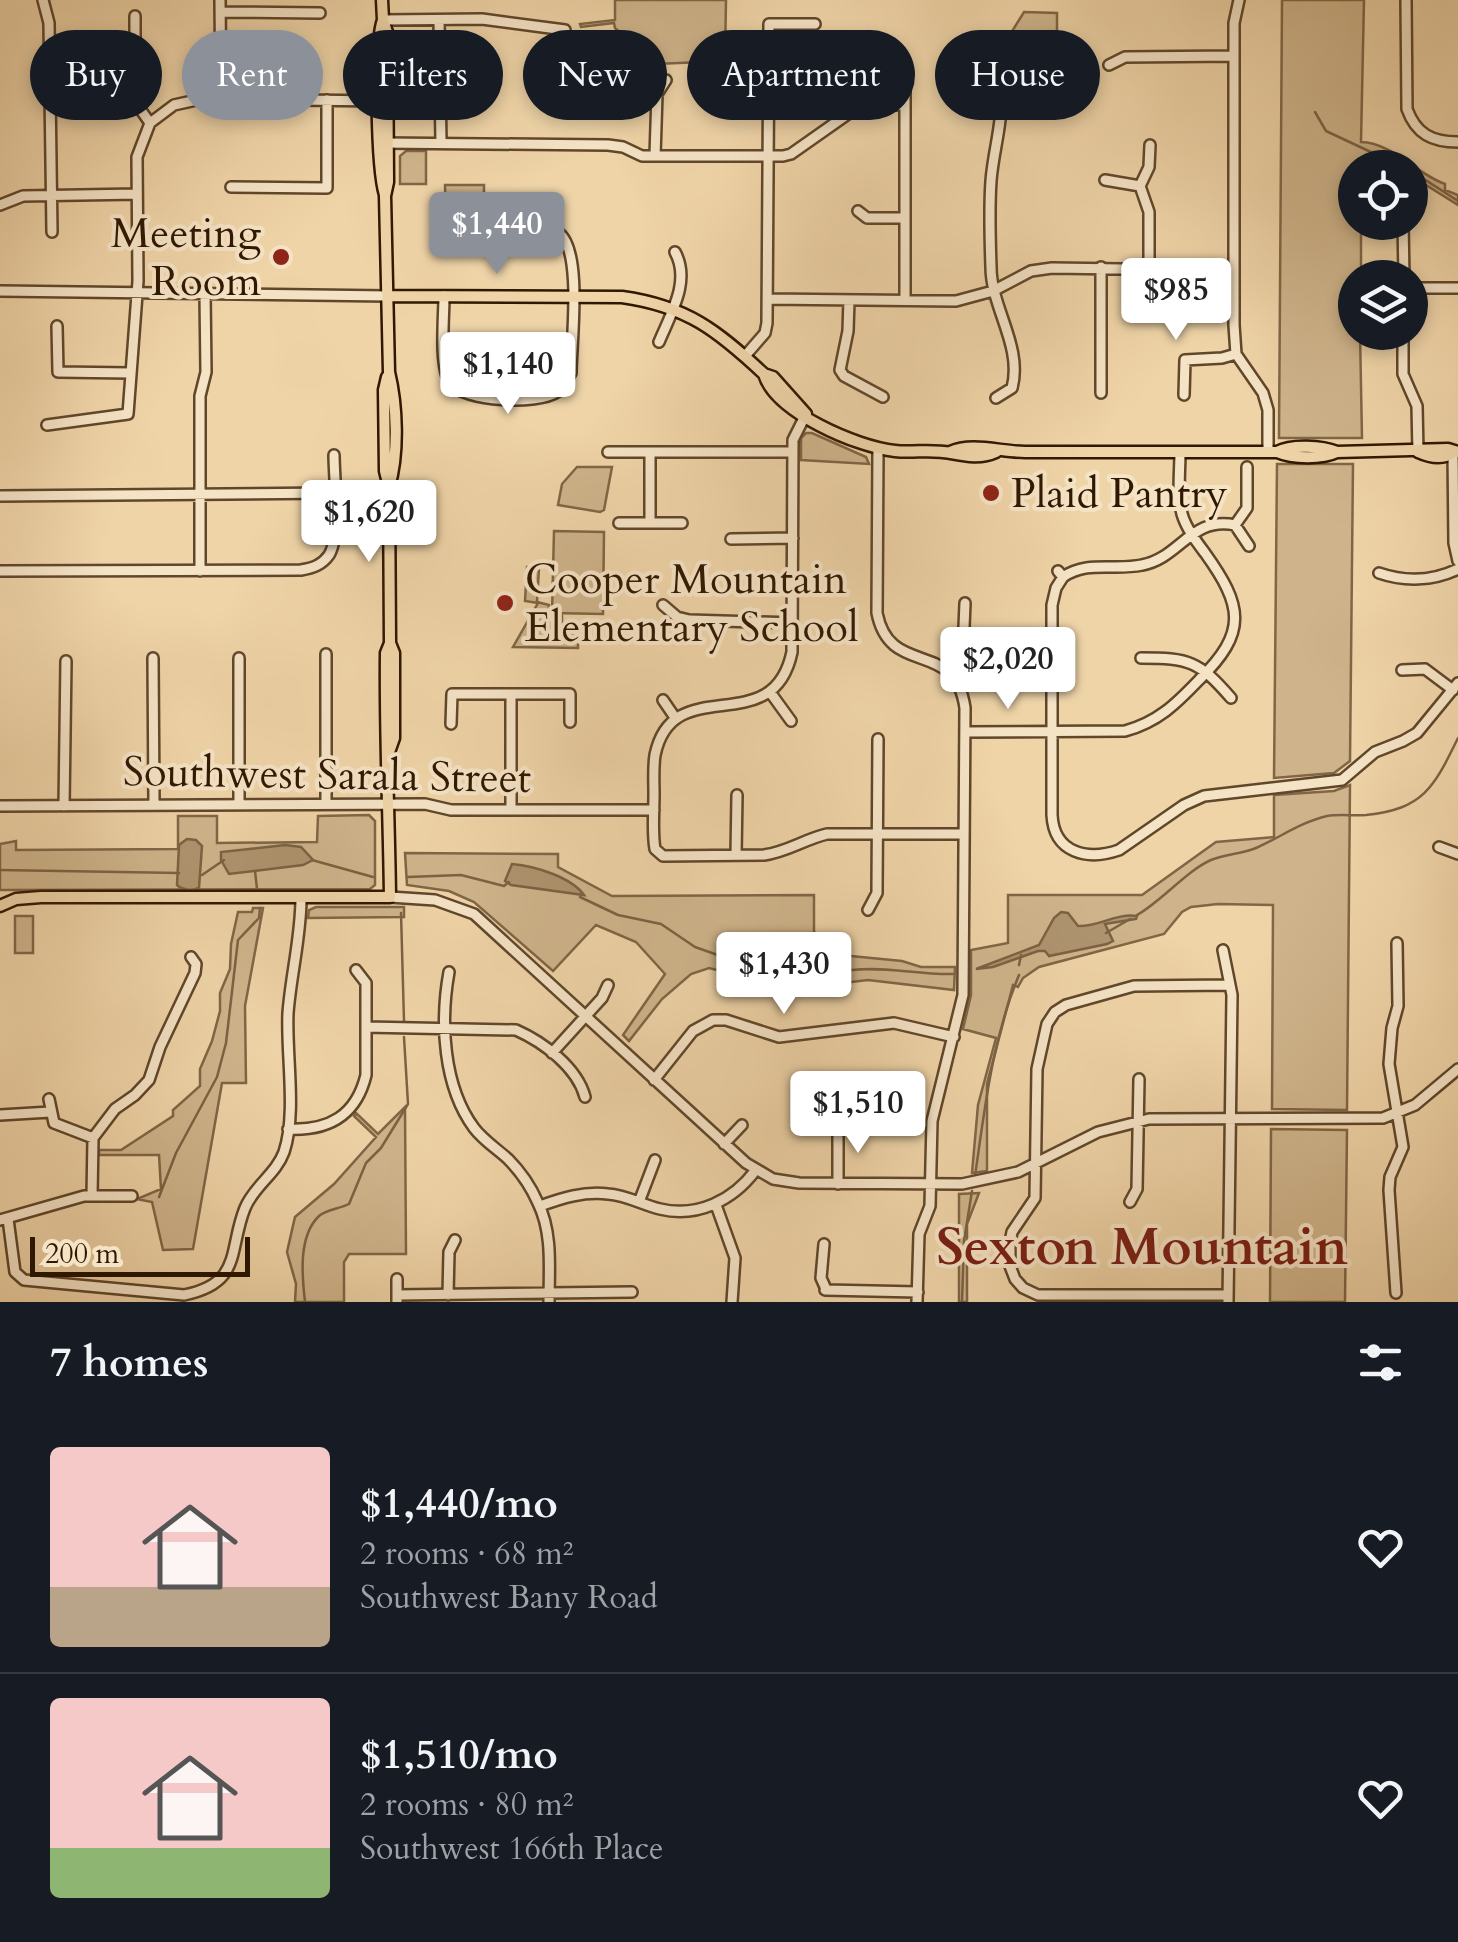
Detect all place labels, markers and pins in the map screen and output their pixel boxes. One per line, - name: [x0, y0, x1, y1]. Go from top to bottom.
- pin: $1,440: [416, 192, 578, 277]
- place label: Meeting Room: [111, 205, 261, 310]
- marker: Meeting Room: [270, 246, 292, 268]
- pin: $985: [1117, 258, 1235, 343]
- pin: $1,140: [427, 332, 589, 417]
- place label: Plaid Pantry: [1011, 465, 1228, 522]
- pin: $1,620: [288, 480, 450, 565]
- marker: Plaid Pantry: [980, 482, 1002, 504]
- place label: Cooper Mountain Elementary School: [525, 551, 859, 656]
- marker: Cooper Mountain Elementary School: [494, 592, 516, 614]
- pin: $2,020: [927, 627, 1089, 712]
- pin: $1,430: [703, 932, 865, 1017]
- pin: $1,510: [777, 1071, 939, 1156]

